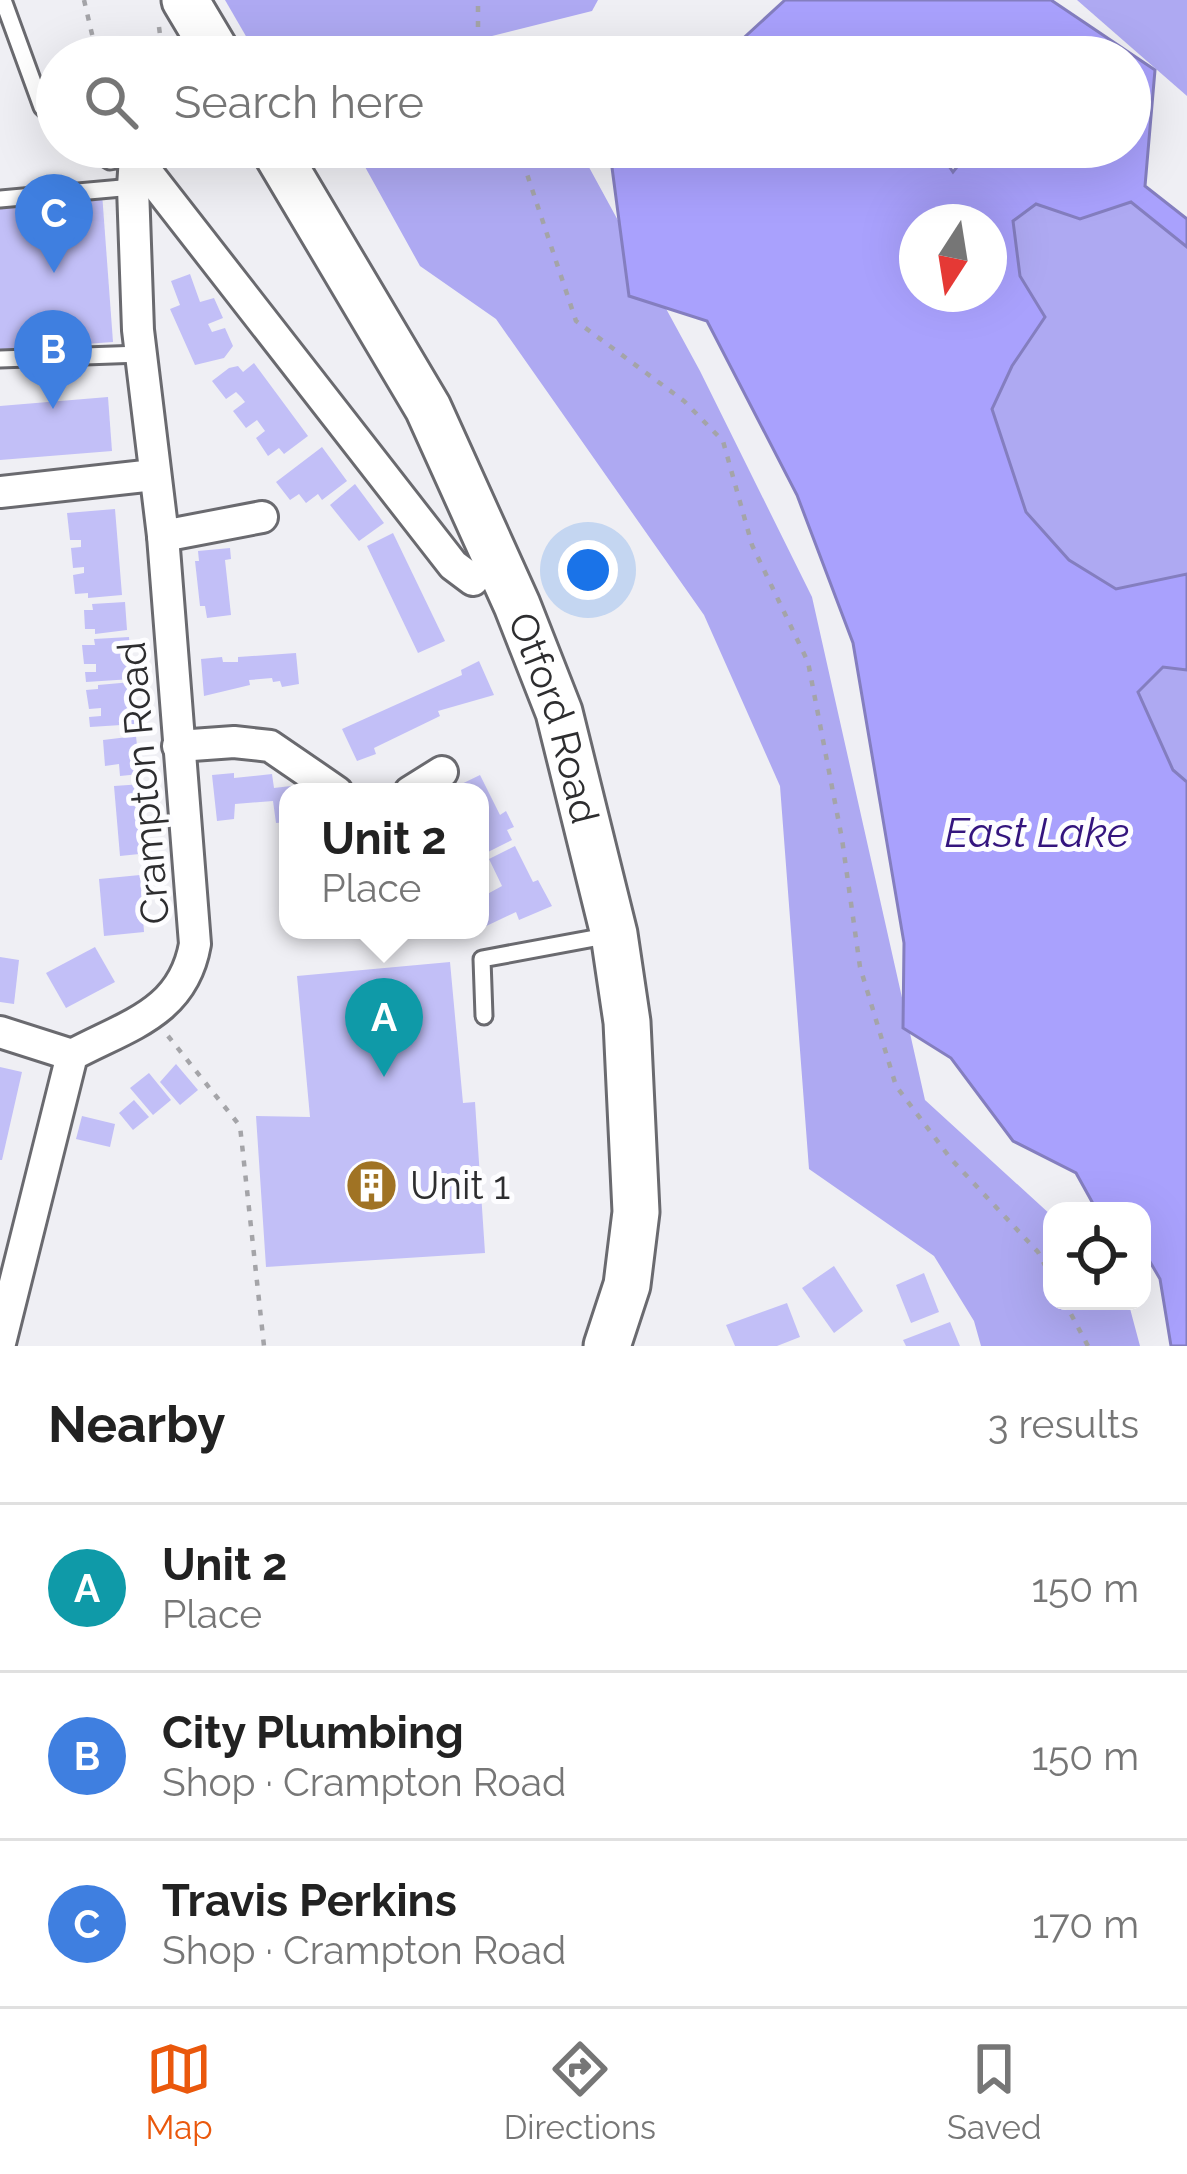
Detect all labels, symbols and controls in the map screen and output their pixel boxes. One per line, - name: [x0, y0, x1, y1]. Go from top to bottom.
- search box: [36, 36, 1151, 168]
- icon: search: [78, 69, 144, 135]
- text: Search here: [174, 76, 424, 129]
- pin: C: [15, 174, 93, 273]
- north arrow: [899, 204, 1007, 312]
- pin: B: [14, 310, 92, 409]
- your location: [558, 540, 618, 600]
- street label: Otford Road: [499, 606, 609, 828]
- street label: Crampton Road: [108, 640, 178, 926]
- popup: [279, 783, 489, 939]
- water label: East Lake: [945, 808, 1129, 857]
- text: Unit 2: [321, 812, 447, 865]
- text: Place: [321, 865, 422, 911]
- pin: A: [345, 978, 423, 1077]
- building icon: Unit 1: [343, 1157, 399, 1213]
- place label: Unit 1: [410, 1162, 510, 1208]
- map controls: [1043, 1202, 1151, 1310]
- button: locate: [1043, 1202, 1151, 1310]
- text: Nearby: [48, 1394, 225, 1454]
- text: 3 results: [988, 1401, 1139, 1447]
- text: Unit 2: [162, 1538, 287, 1591]
- text: A: [74, 1565, 100, 1611]
- text: 150 m: [1031, 1565, 1139, 1611]
- text: Place: [162, 1591, 262, 1637]
- text: City Plumbing: [162, 1706, 464, 1759]
- text: B: [74, 1733, 100, 1779]
- text: 150 m: [1031, 1733, 1139, 1779]
- text: Shop · Crampton Road: [162, 1759, 566, 1805]
- text: Travis Perkins: [162, 1874, 457, 1927]
- text: C: [74, 1901, 100, 1947]
- text: 170 m: [1032, 1901, 1139, 1947]
- text: Shop · Crampton Road: [162, 1927, 566, 1973]
- tab: Map: [146, 2036, 213, 2147]
- tab: Directions: [504, 2036, 656, 2147]
- tab: Saved: [947, 2036, 1041, 2147]

